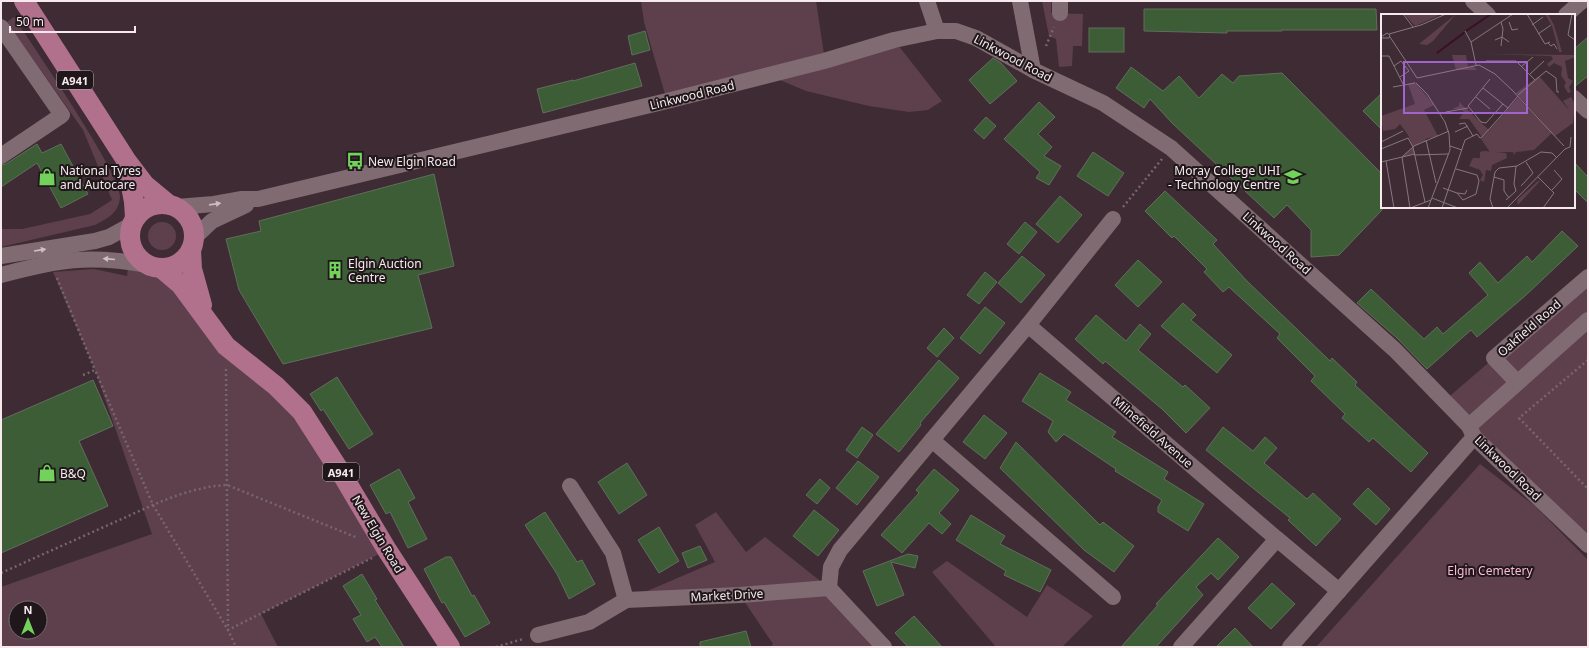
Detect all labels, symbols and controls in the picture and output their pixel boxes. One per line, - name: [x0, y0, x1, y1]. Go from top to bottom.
- scale bar: [10, 8, 135, 34]
- text: 50 m: [16, 13, 44, 30]
- inset map: [1381, 14, 1575, 208]
- street label: Linkwood Road: [971, 30, 1055, 86]
- road number: A941: [57, 71, 93, 89]
- street label: Linkwood Road: [648, 76, 736, 114]
- bus stop icon: New Elgin Road: [345, 151, 365, 171]
- place label: New Elgin Road: [368, 153, 456, 170]
- place label: National Tyres and Autocare: [60, 162, 141, 193]
- place label: Moray College UHI - Technology Centre: [1168, 162, 1280, 193]
- shop icon: National Tyres and Autocare: [37, 167, 57, 187]
- school or university icon: Moray College UHI - Technology Centre: [1283, 167, 1303, 187]
- one-way arrow: [209, 201, 221, 207]
- street label: Linkwood Road: [1239, 208, 1315, 278]
- one-way arrow: [33, 247, 46, 253]
- place label: Elgin Auction Centre: [348, 255, 422, 286]
- one-way arrow: [103, 256, 115, 262]
- building icon: Elgin Auction Centre: [325, 260, 345, 280]
- street label: Oakfield Road: [1494, 296, 1564, 360]
- street label: Milnefield Avenue: [1109, 392, 1197, 472]
- street label: Linkwood Road: [1471, 432, 1545, 504]
- shop icon: B&Q: [37, 463, 57, 483]
- road number: A941: [323, 463, 359, 481]
- place label: B&Q: [60, 465, 86, 482]
- street label: New Elgin Road: [348, 492, 408, 576]
- park label: Elgin Cemetery: [1447, 562, 1534, 579]
- street label: Market Drive: [690, 585, 764, 605]
- north arrow: [8, 600, 48, 640]
- text: N: [24, 602, 32, 617]

